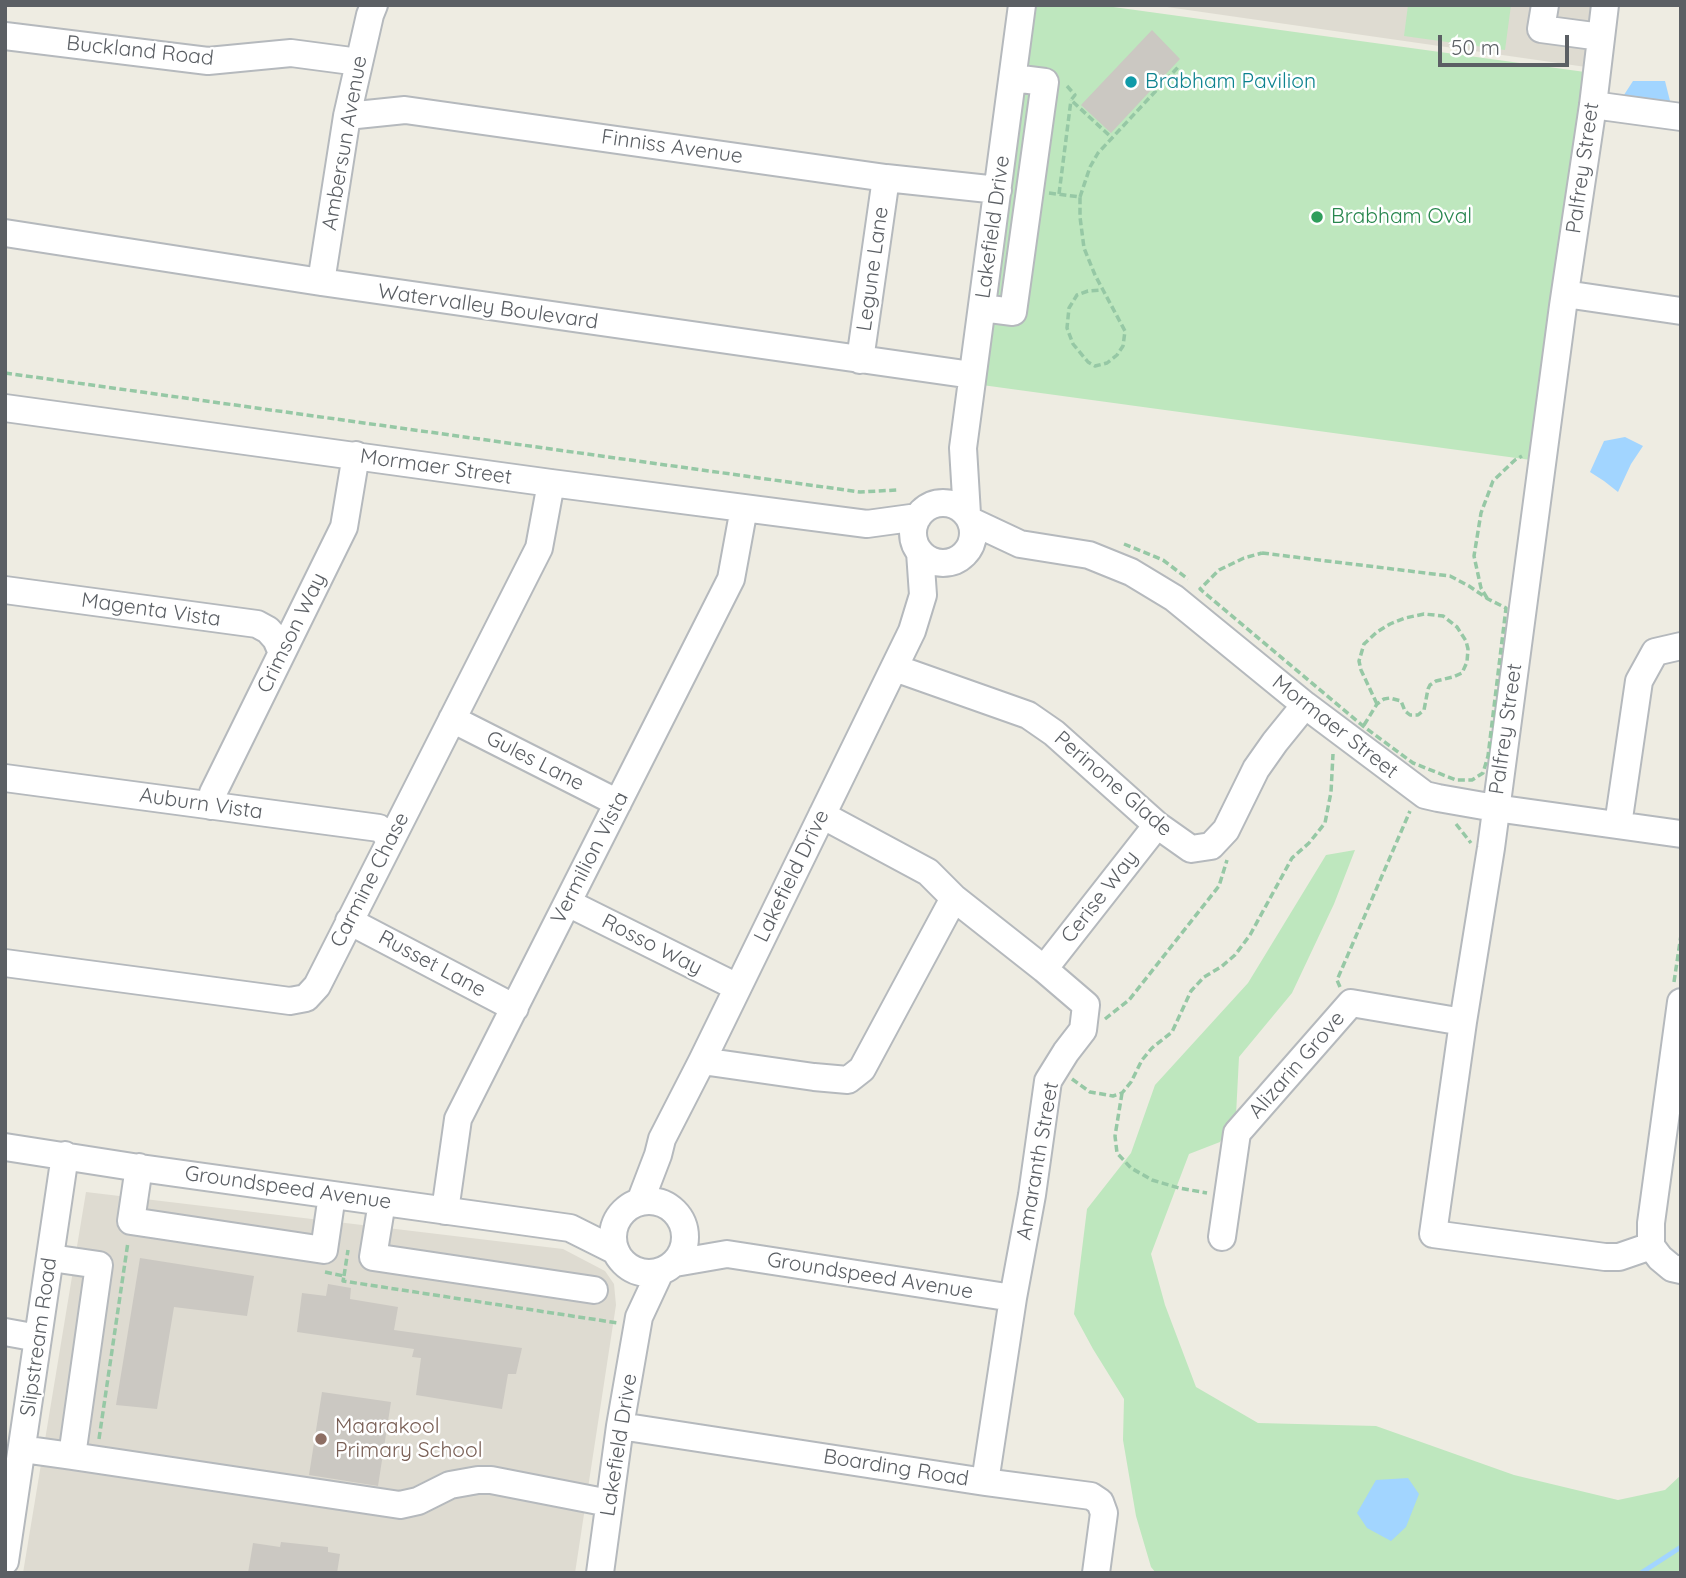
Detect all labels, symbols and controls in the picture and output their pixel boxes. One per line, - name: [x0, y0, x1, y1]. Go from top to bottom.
- scale bar: [1441, 21, 1572, 65]
- street label: Buckland Road: [65, 31, 215, 71]
- text: 50 m: [1451, 34, 1500, 60]
- street label: Ambersun Avenue: [317, 54, 373, 232]
- place label: Brabham Pavilion: [1145, 69, 1316, 95]
- marker: Brabham Pavilion: [1123, 74, 1139, 90]
- street label: Palfrey Street: [1561, 101, 1605, 235]
- street label: Finniss Avenue: [600, 125, 744, 169]
- street label: Lakefield Drive: [970, 154, 1016, 300]
- place label: Brabham Oval: [1331, 204, 1472, 230]
- street label: Legune Lane: [852, 205, 894, 333]
- marker: Brabham Oval: [1309, 209, 1325, 225]
- street label: Watervalley Boulevard: [376, 279, 600, 335]
- street label: Mormaer Street: [358, 444, 514, 490]
- street label: Crimson Way: [252, 569, 332, 697]
- street label: Magenta Vista: [80, 588, 222, 632]
- street label: Palfrey Street: [1484, 662, 1528, 796]
- street label: Mormaer Street: [1267, 670, 1403, 784]
- street label: Gules Lane: [482, 726, 588, 796]
- street label: Perinone Glade: [1049, 726, 1177, 842]
- street label: Auburn Vista: [138, 783, 264, 825]
- street label: Vermilion Vista: [546, 788, 634, 928]
- street label: Lakefield Drive: [749, 806, 835, 946]
- street label: Carmine Chase: [325, 808, 415, 952]
- street label: Cerise Way: [1056, 846, 1144, 948]
- street label: Rosso Way: [597, 909, 707, 981]
- street label: Russet Lane: [374, 925, 490, 1003]
- street label: Alizarin Grove: [1244, 1006, 1350, 1124]
- street label: Amaranth Street: [1012, 1080, 1064, 1242]
- street label: Groundspeed Avenue: [183, 1161, 393, 1215]
- street label: Groundspeed Avenue: [765, 1247, 975, 1305]
- street label: Slipstream Road: [15, 1256, 63, 1418]
- street label: Lakefield Drive: [595, 1372, 643, 1518]
- place label: Maarakool Primary School: [335, 1414, 483, 1464]
- marker: Maarakool Primary School: [313, 1431, 329, 1447]
- street label: Boarding Road: [821, 1444, 971, 1492]

